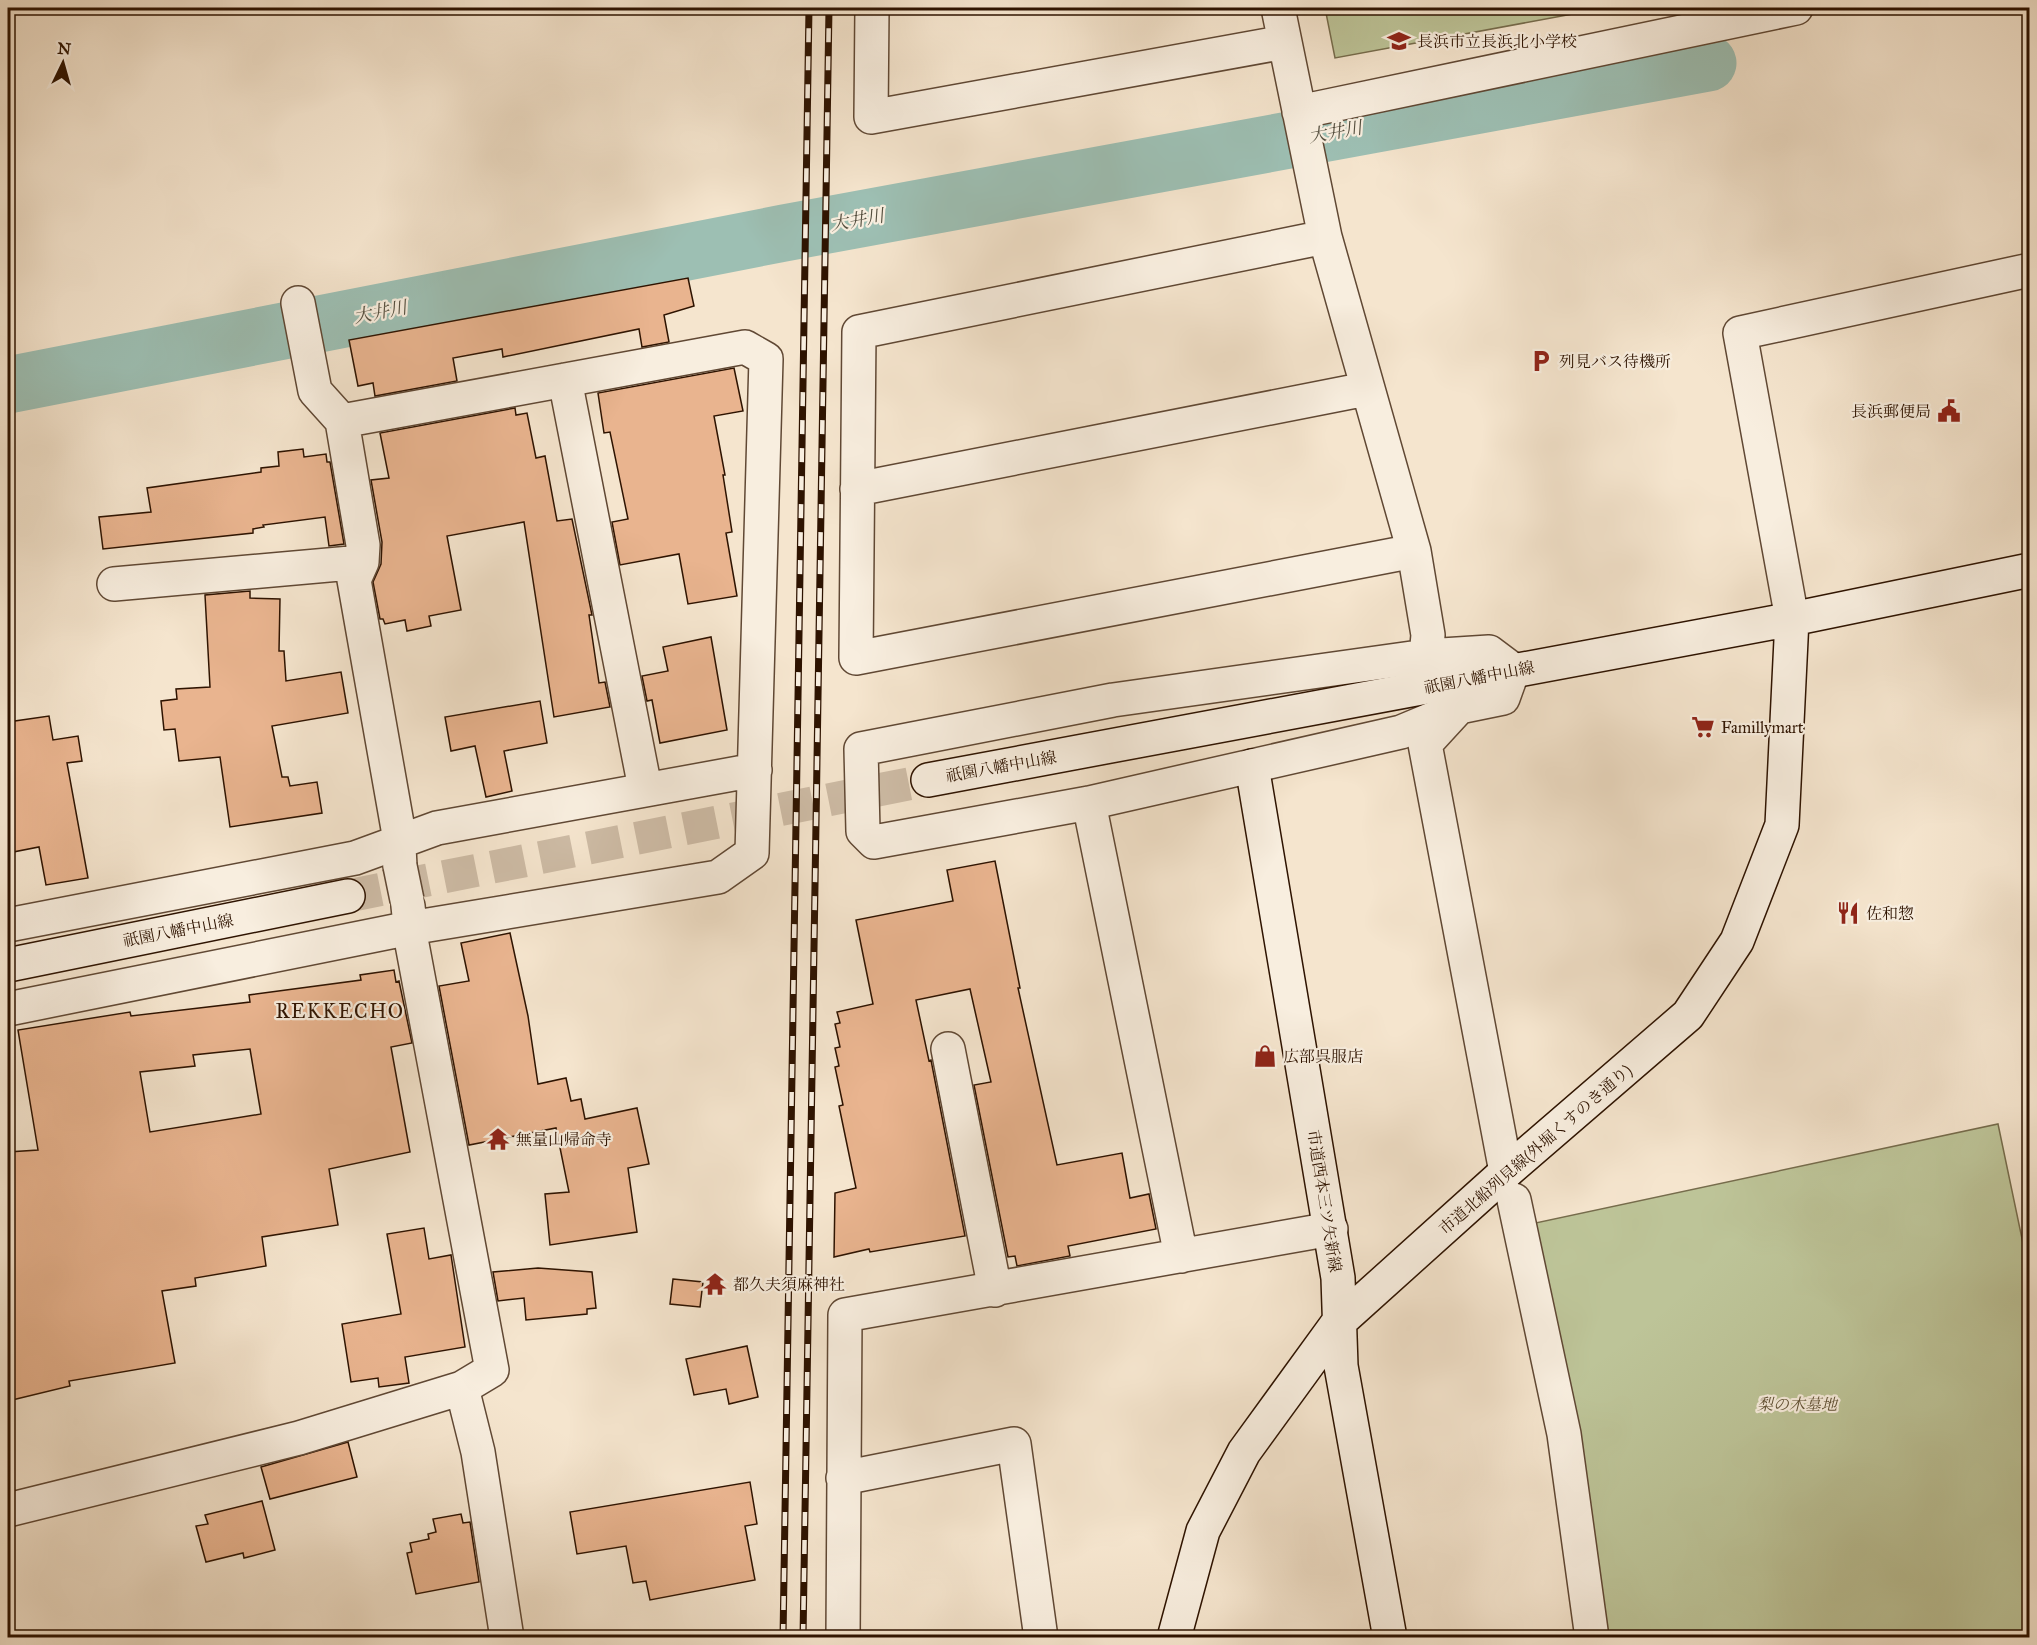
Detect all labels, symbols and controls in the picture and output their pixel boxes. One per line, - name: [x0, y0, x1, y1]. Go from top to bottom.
- school or university icon: 長浜市立長浜北小学校: [1386, 28, 1412, 54]
- place label: 長浜市立長浜北小学校: [1417, 32, 1577, 51]
- north arrow: [33, 33, 93, 93]
- text: N: [57, 38, 72, 59]
- water label: 大井川: [1307, 116, 1365, 148]
- water label: 大井川: [829, 204, 887, 236]
- water label: 大井川: [351, 296, 411, 328]
- parking icon: 列見バス待機所: [1528, 348, 1554, 374]
- place label: 列見バス待機所: [1559, 352, 1671, 371]
- public building icon: 長浜郵便局: [1936, 398, 1962, 424]
- place label: 長浜郵便局: [1851, 402, 1931, 421]
- street label: 祇園八幡中山線: [1422, 657, 1536, 698]
- supermarket icon: Famillymart: [1690, 714, 1716, 740]
- place label: Famillymart: [1721, 718, 1804, 737]
- street label: 祇園八幡中山線: [944, 747, 1058, 786]
- restaurant icon: 佐和惣: [1835, 900, 1861, 926]
- place label: 佐和惣: [1866, 904, 1914, 923]
- street label: 祇園八幡中山線: [121, 910, 235, 951]
- district label: REKKECHO: [275, 999, 405, 1023]
- shop icon: 広部呉服店: [1252, 1043, 1278, 1069]
- place label: 広部呉服店: [1283, 1047, 1363, 1066]
- street label: 市道北船列見線(外堀くすのき通り): [1435, 1061, 1636, 1239]
- temple icon: 無量山帰命寺: [485, 1126, 511, 1152]
- street label: 市道西本三ツ矢新線: [1304, 1128, 1345, 1274]
- place label: 無量山帰命寺: [516, 1130, 612, 1149]
- temple icon: 都久夫須麻神社: [702, 1271, 728, 1297]
- place label: 都久夫須麻神社: [733, 1275, 845, 1294]
- park label: 梨の木墓地: [1757, 1395, 1839, 1414]

